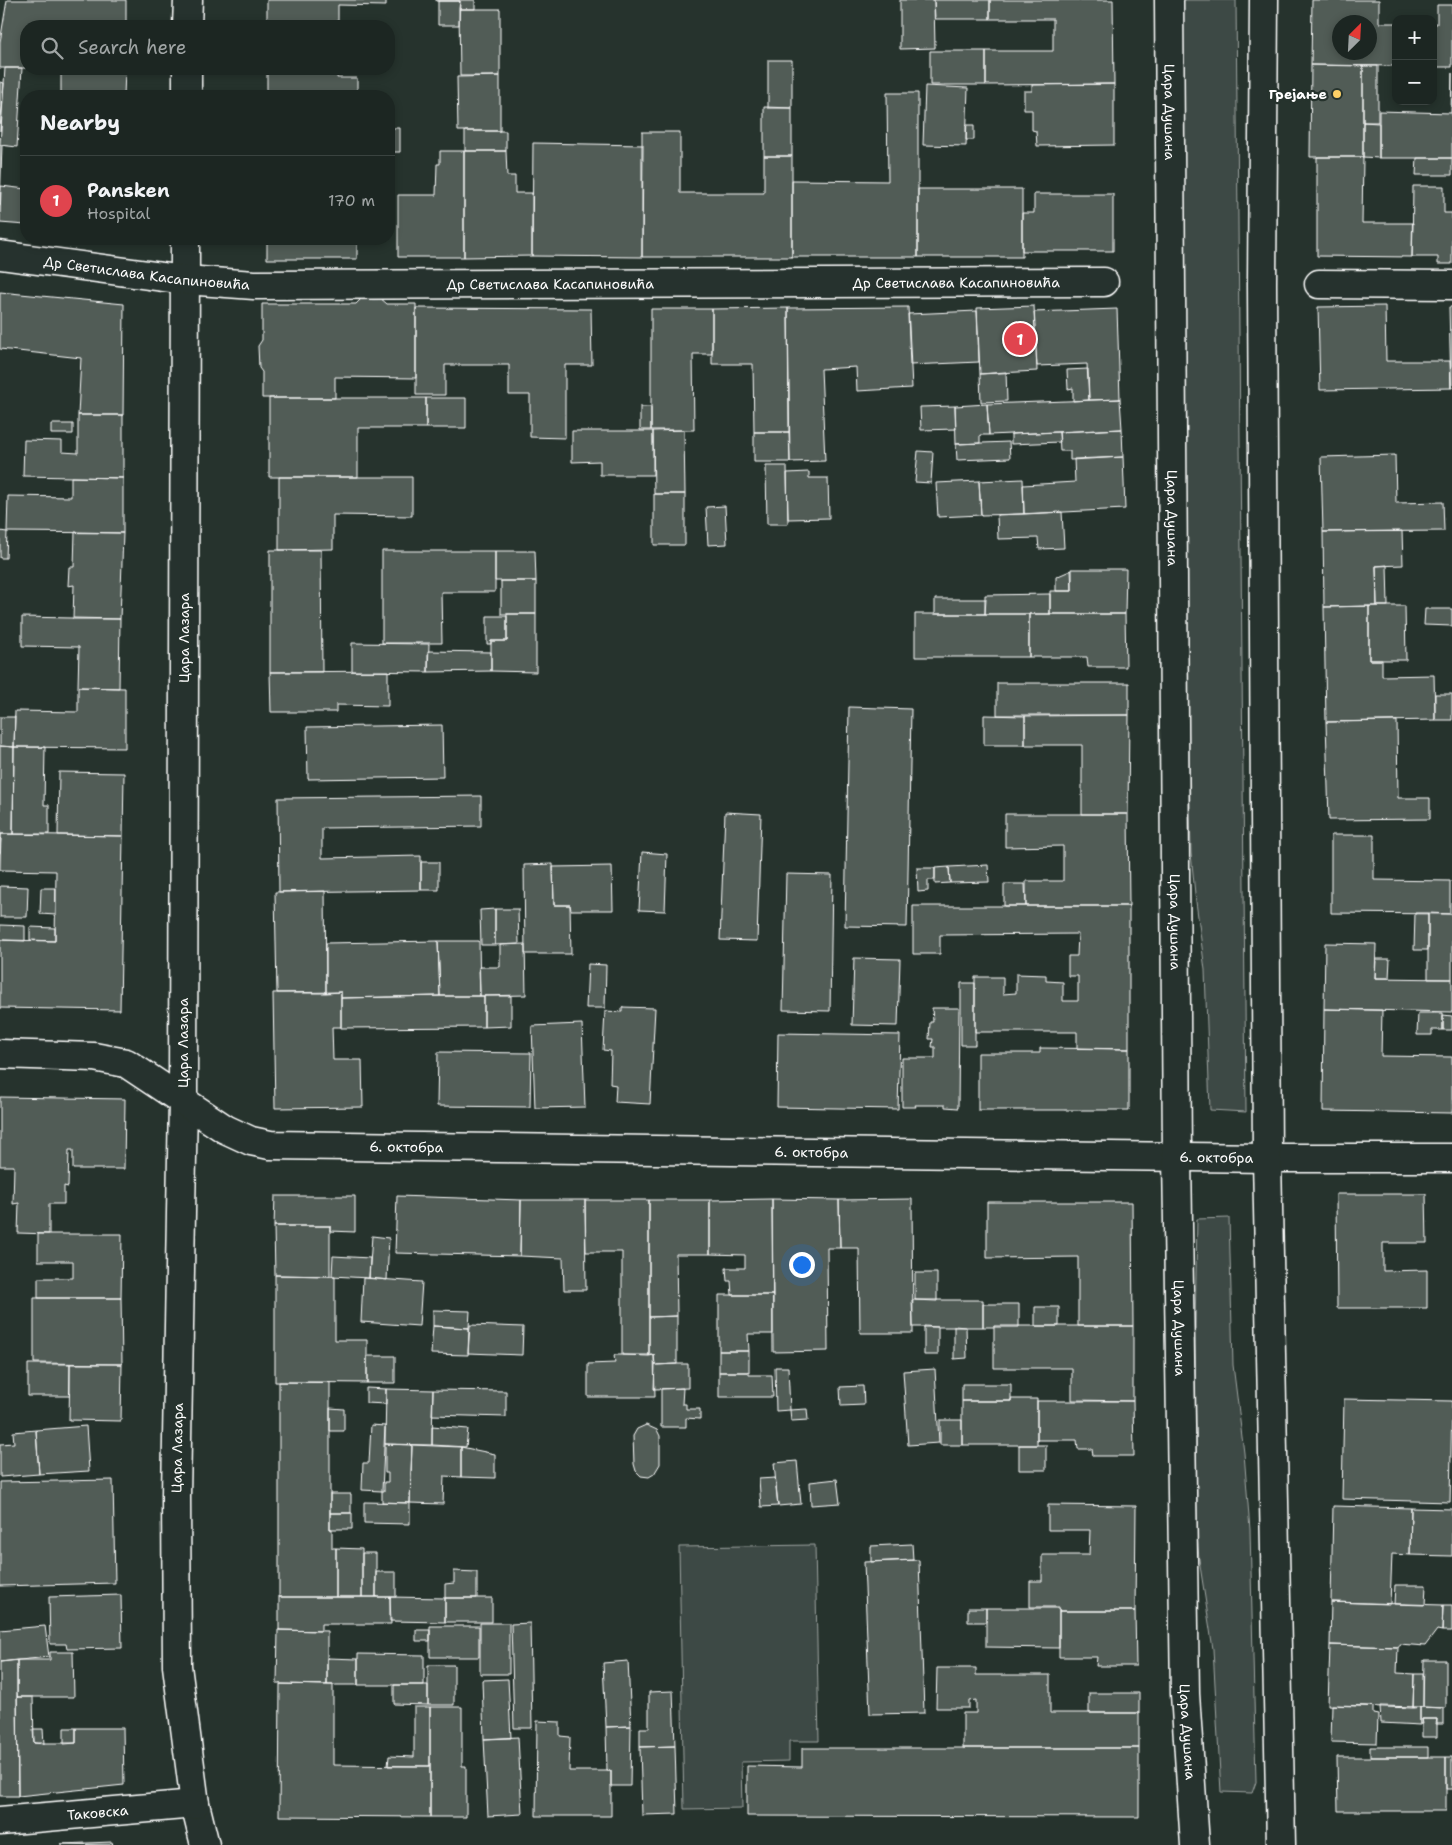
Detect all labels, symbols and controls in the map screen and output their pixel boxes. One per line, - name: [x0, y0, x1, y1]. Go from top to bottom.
- north arrow: [1332, 15, 1377, 60]
- map controls: [1392, 15, 1437, 105]
- button: +: [1392, 15, 1437, 60]
- search box: [20, 20, 395, 75]
- icon: search: [38, 34, 66, 62]
- text: Search here: [78, 35, 187, 60]
- button: −: [1392, 60, 1437, 105]
- street label: Цара Душана: [1160, 64, 1179, 161]
- place label: Грејање: [1269, 85, 1327, 103]
- marker: Грејање: [1331, 88, 1343, 100]
- text: Nearby: [40, 109, 120, 137]
- text: Pansken: [87, 178, 170, 203]
- text: 1: [52, 190, 60, 211]
- text: 170 m: [328, 190, 375, 211]
- text: Hospital: [87, 203, 150, 224]
- street label: Др Светислава Касапиновића: [43, 252, 251, 294]
- street label: Др Светислава Касапиновића: [852, 273, 1060, 292]
- street label: Др Светислава Касапиновића: [446, 275, 654, 293]
- pin: 1: [1004, 320, 1036, 358]
- street label: Цара Душана: [1163, 470, 1182, 567]
- street label: Цара Лазара: [175, 593, 193, 683]
- street label: Цара Душана: [1166, 874, 1185, 971]
- street label: Цара Лазара: [174, 998, 192, 1088]
- street label: 6. октобра: [369, 1137, 444, 1156]
- street label: 6. октобра: [774, 1143, 849, 1162]
- street label: 6. октобра: [1179, 1148, 1254, 1167]
- your location: [789, 1252, 815, 1278]
- street label: Цара Душана: [1170, 1280, 1189, 1377]
- street label: Цара Лазара: [167, 1402, 187, 1493]
- street label: Цара Душана: [1176, 1684, 1200, 1781]
- street label: Таковска: [66, 1801, 129, 1824]

